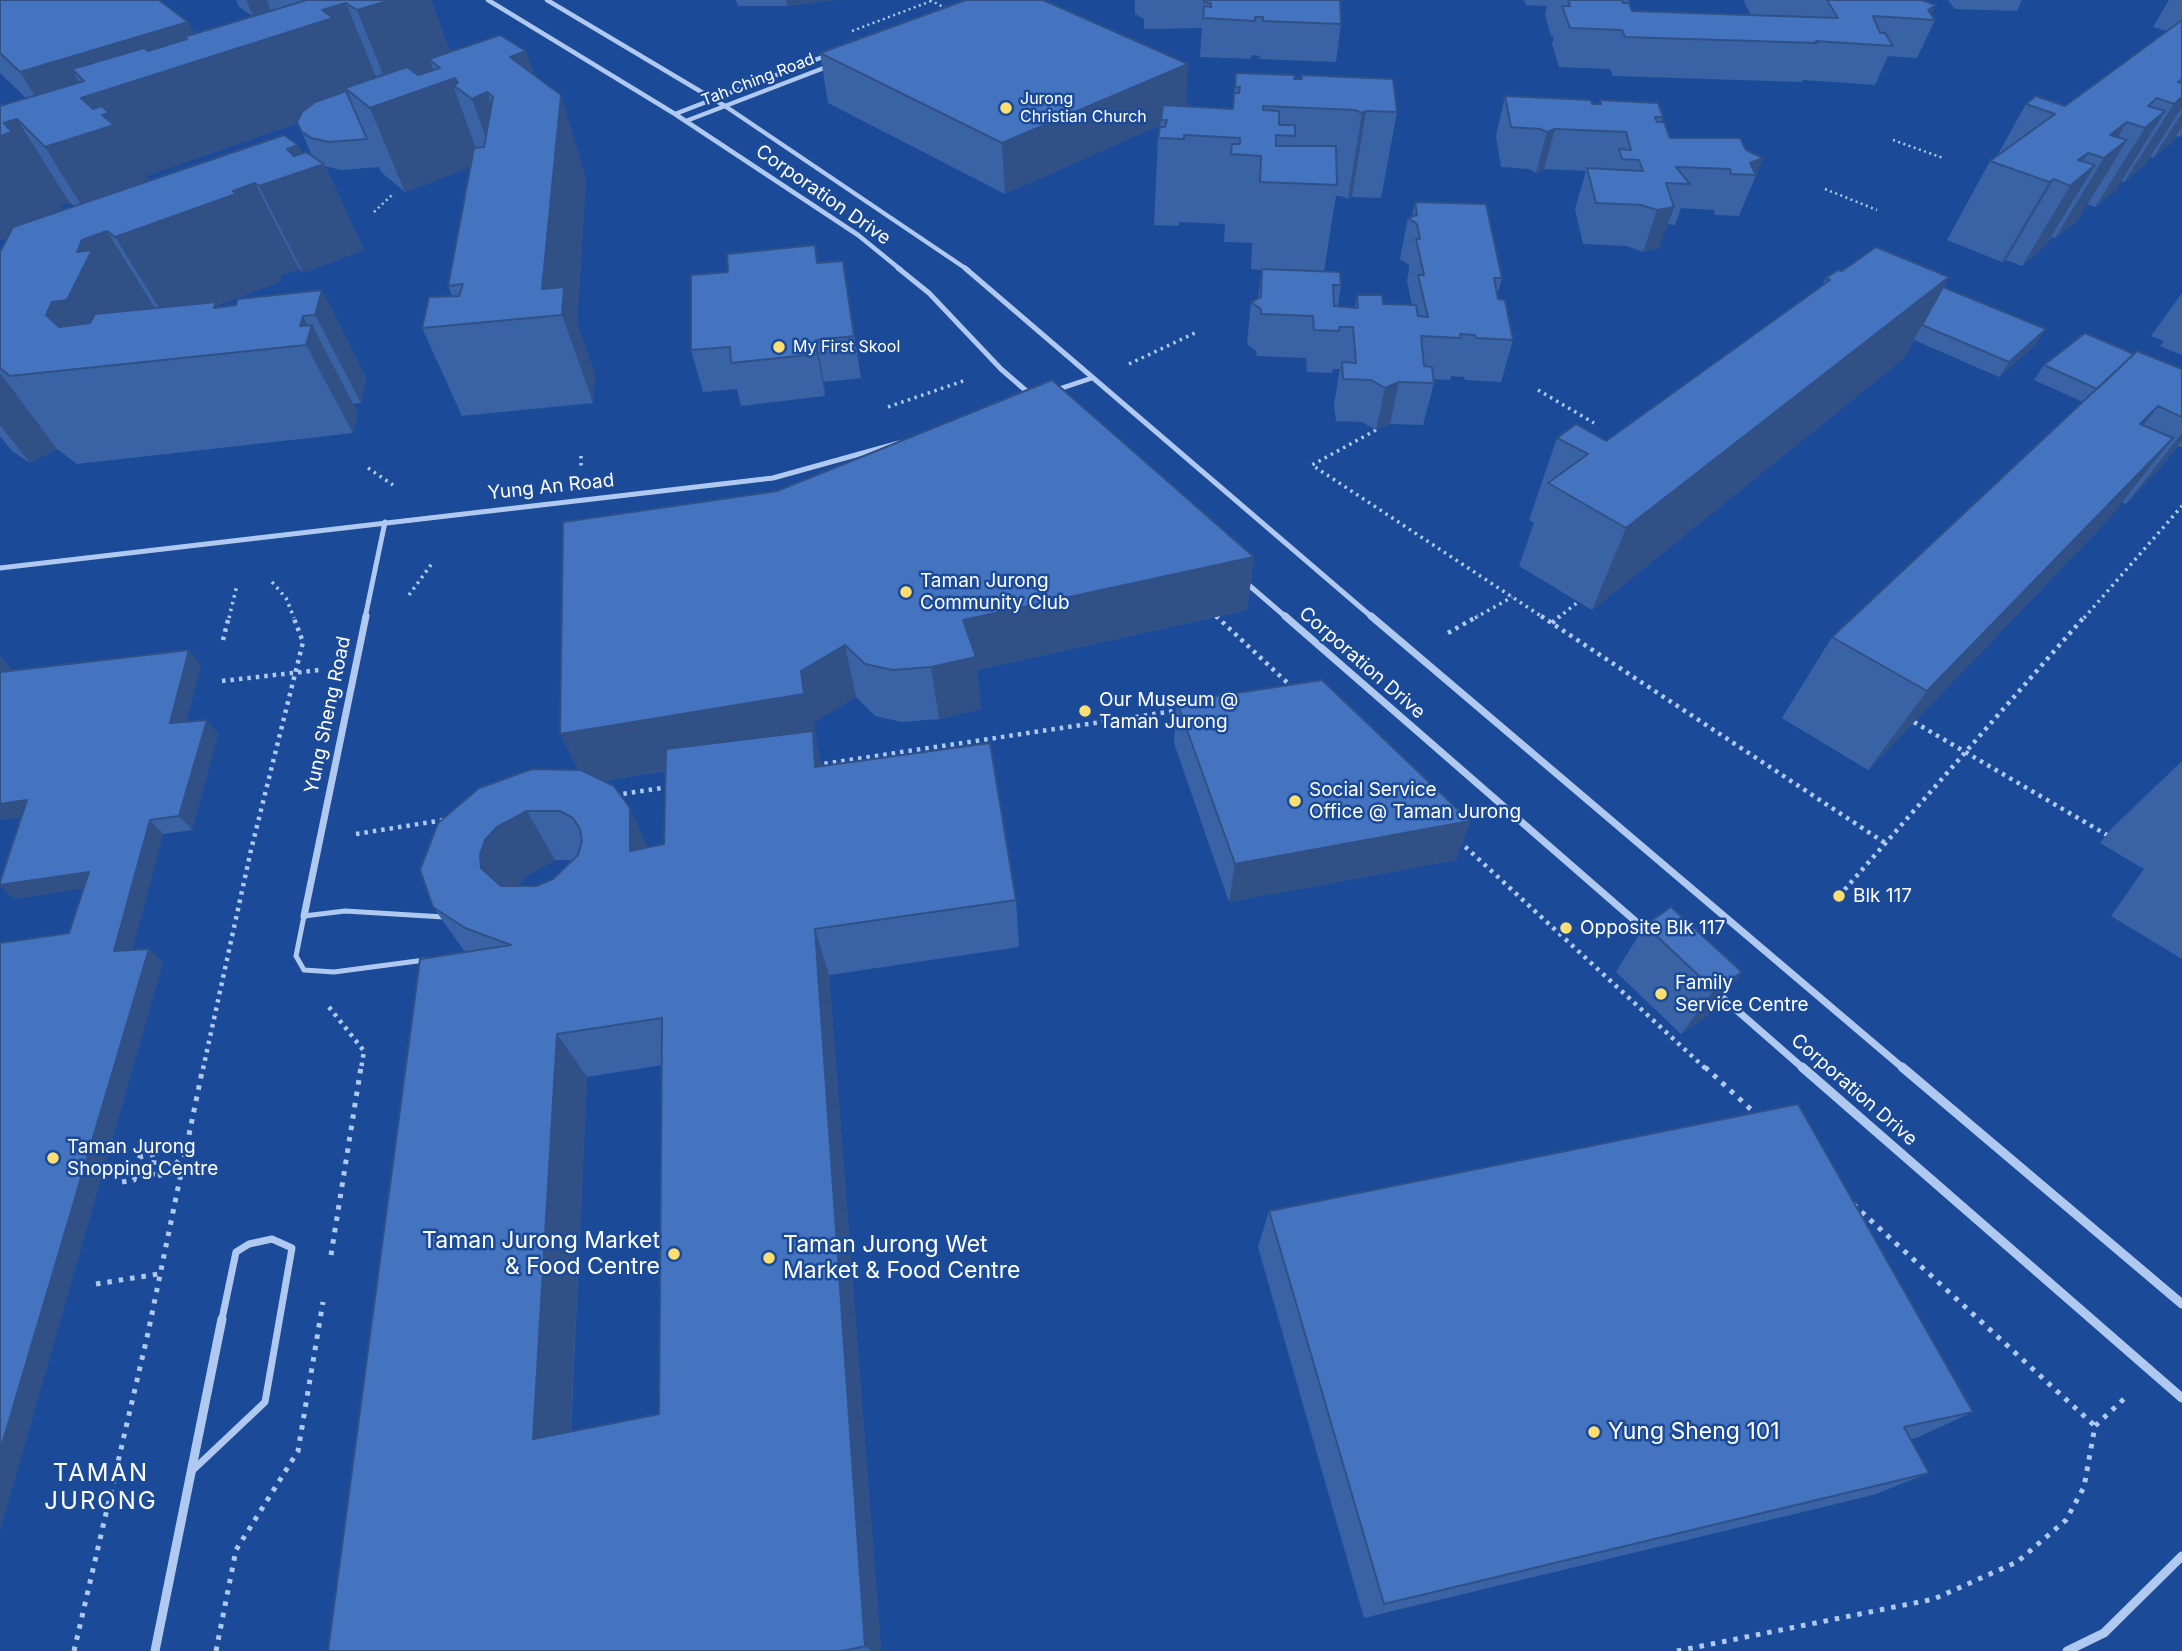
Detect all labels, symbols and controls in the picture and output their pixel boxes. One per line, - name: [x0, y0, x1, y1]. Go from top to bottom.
- street label: Tah Ching Road: [699, 50, 817, 110]
- place label: Jurong Christian Church: [1020, 89, 1147, 127]
- marker: Jurong Christian Church: [998, 100, 1014, 116]
- street label: Corporation Drive: [751, 140, 895, 250]
- place label: My First Skool: [793, 337, 900, 357]
- marker: My First Skool: [771, 339, 787, 355]
- street label: Yung An Road: [487, 469, 615, 505]
- place label: Taman Jurong Community Club: [920, 570, 1070, 614]
- marker: Taman Jurong Community Club: [898, 584, 914, 600]
- street label: Corporation Drive: [1294, 602, 1430, 724]
- street label: Yung Sheng Road: [300, 634, 356, 796]
- place label: Our Museum @ Taman Jurong: [1099, 689, 1238, 733]
- marker: Our Museum @ Taman Jurong: [1077, 703, 1093, 719]
- place label: Social Service Office @ Taman Jurong: [1309, 779, 1521, 823]
- marker: Social Service Office @ Taman Jurong: [1287, 793, 1303, 809]
- place label: Blk 117: [1853, 885, 1912, 907]
- marker: Blk 117: [1831, 888, 1847, 904]
- place label: Opposite Blk 117: [1580, 917, 1725, 939]
- marker: Opposite Blk 117: [1558, 920, 1574, 936]
- place label: Family Service Centre: [1675, 972, 1809, 1016]
- marker: Family Service Centre: [1653, 986, 1669, 1002]
- street label: Corporation Drive: [1786, 1029, 1922, 1151]
- place label: Taman Jurong Shopping Centre: [67, 1136, 218, 1180]
- marker: Taman Jurong Shopping Centre: [45, 1150, 61, 1166]
- place label: Taman Jurong Market & Food Centre: [422, 1227, 660, 1281]
- place label: Taman Jurong Wet Market & Food Centre: [783, 1231, 1020, 1285]
- marker: Taman Jurong Market & Food Centre: [666, 1246, 682, 1262]
- marker: Taman Jurong Wet Market & Food Centre: [761, 1250, 777, 1266]
- place label: Yung Sheng 101: [1608, 1418, 1780, 1446]
- marker: Yung Sheng 101: [1586, 1424, 1602, 1440]
- district label: TAMAN JURONG: [45, 1460, 157, 1516]

